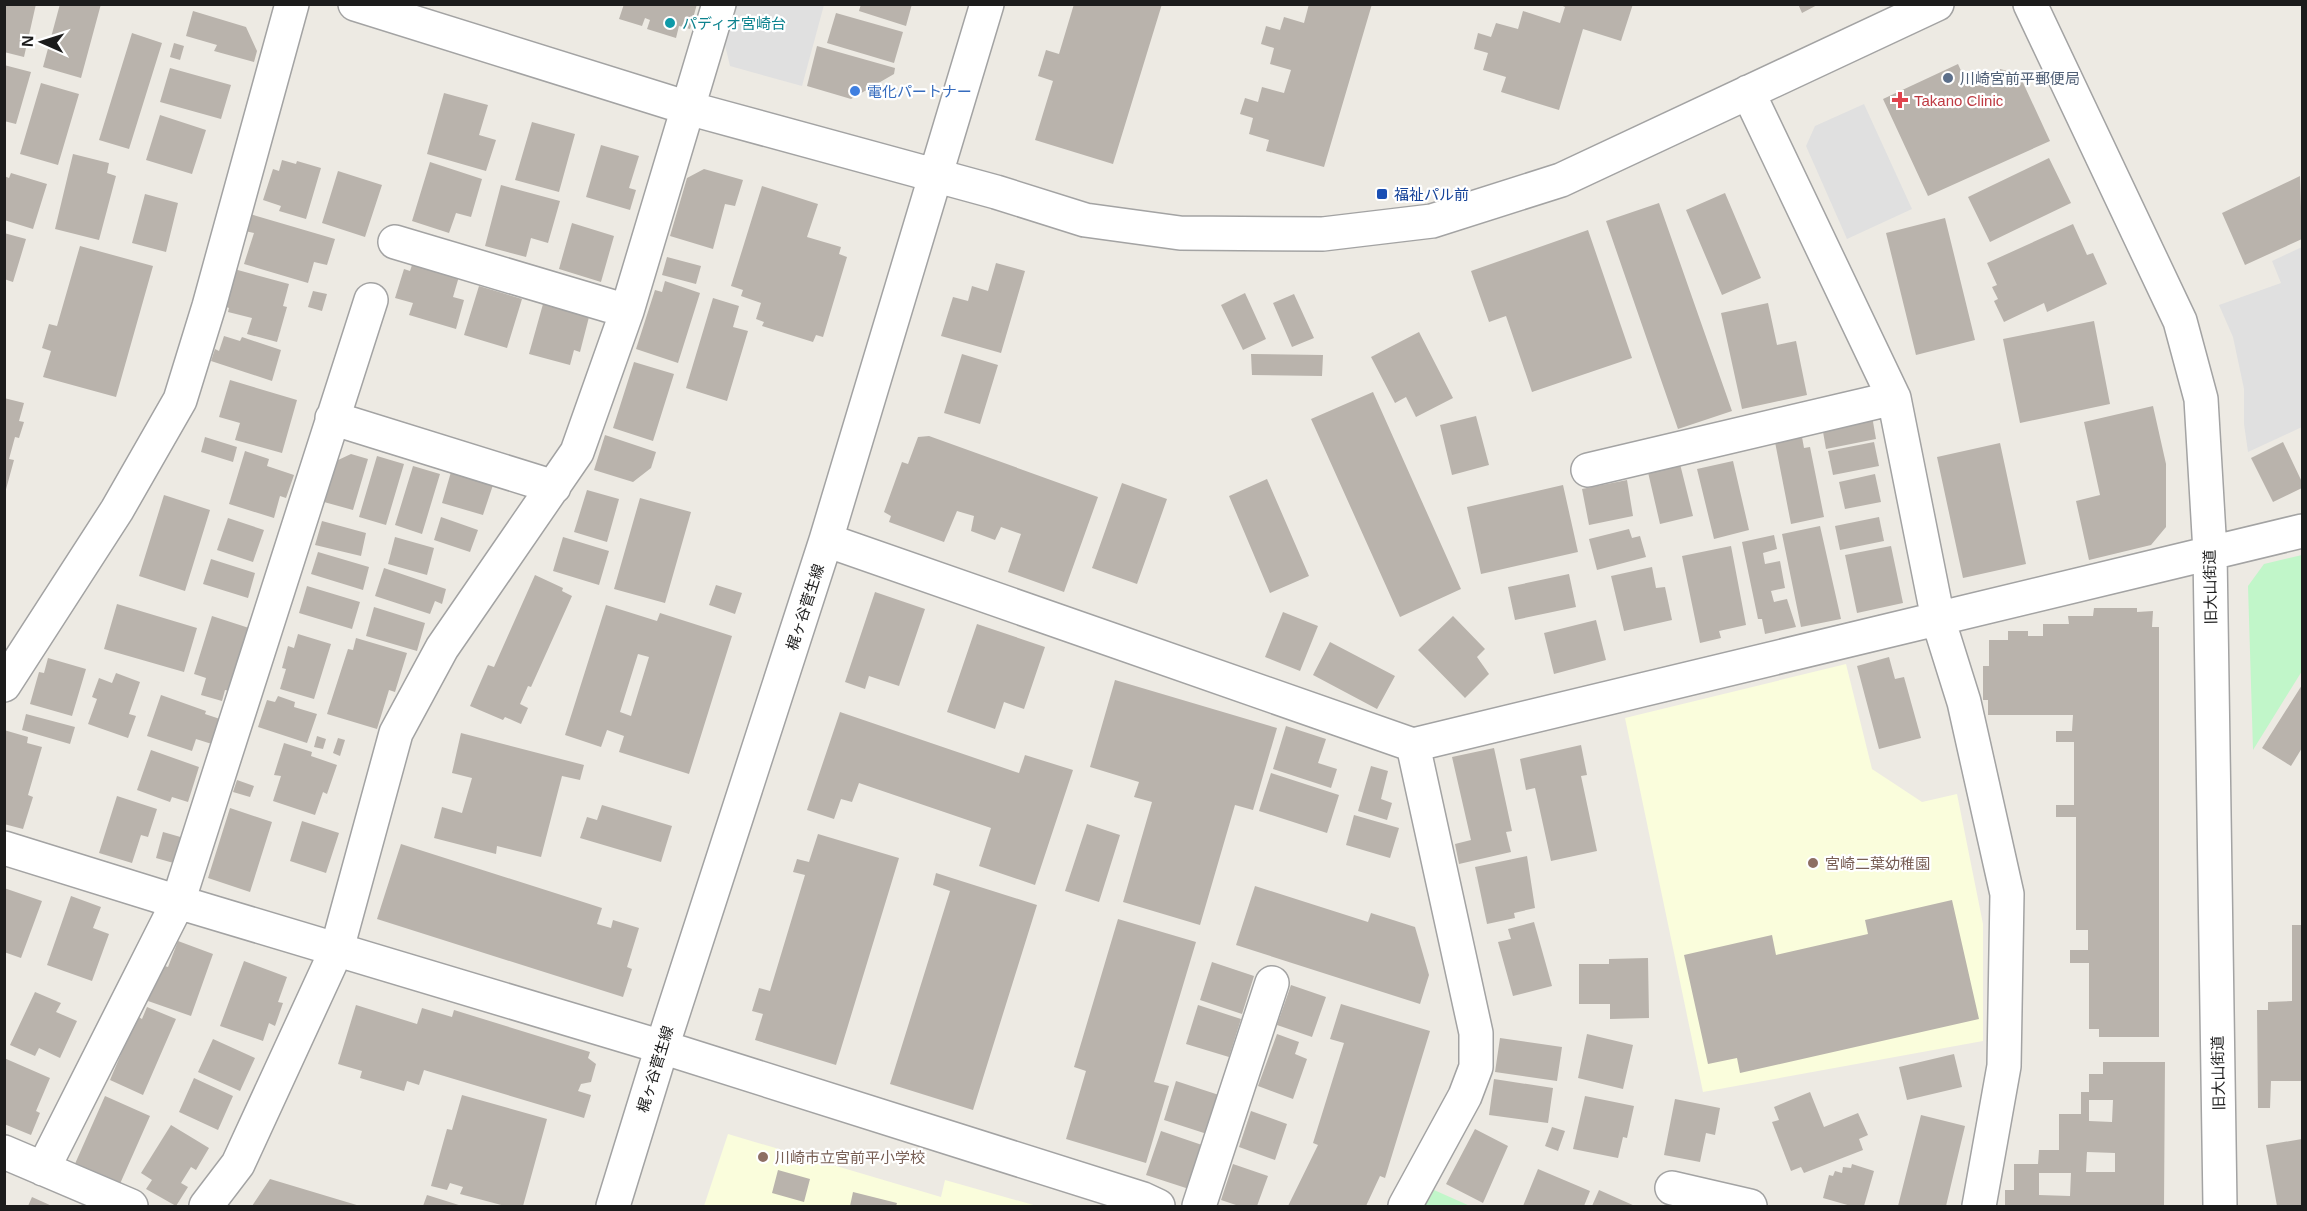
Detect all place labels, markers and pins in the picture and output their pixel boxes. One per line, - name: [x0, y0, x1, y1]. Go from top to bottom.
- place label: パディオ宮崎台: [682, 15, 786, 32]
- marker: パディオ宮崎台: [663, 16, 677, 30]
- place label: 川崎宮前平郵便局: [1960, 70, 2080, 87]
- marker: 川崎宮前平郵便局: [1941, 71, 1955, 85]
- place label: 電化パートナー: [867, 83, 972, 100]
- marker: 電化パートナー: [848, 84, 862, 98]
- marker: Takano Clinic: [1891, 91, 1909, 109]
- place label: Takano Clinic: [1914, 92, 2004, 109]
- place label: 福祉パル前: [1394, 186, 1469, 203]
- marker: 福祉パル前: [1375, 187, 1389, 201]
- place label: 宮崎二葉幼稚園: [1825, 855, 1930, 872]
- marker: 宮崎二葉幼稚園: [1806, 856, 1820, 870]
- place label: 川崎市立宮前平小学校: [775, 1149, 925, 1166]
- marker: 川崎市立宮前平小学校: [756, 1150, 770, 1164]

